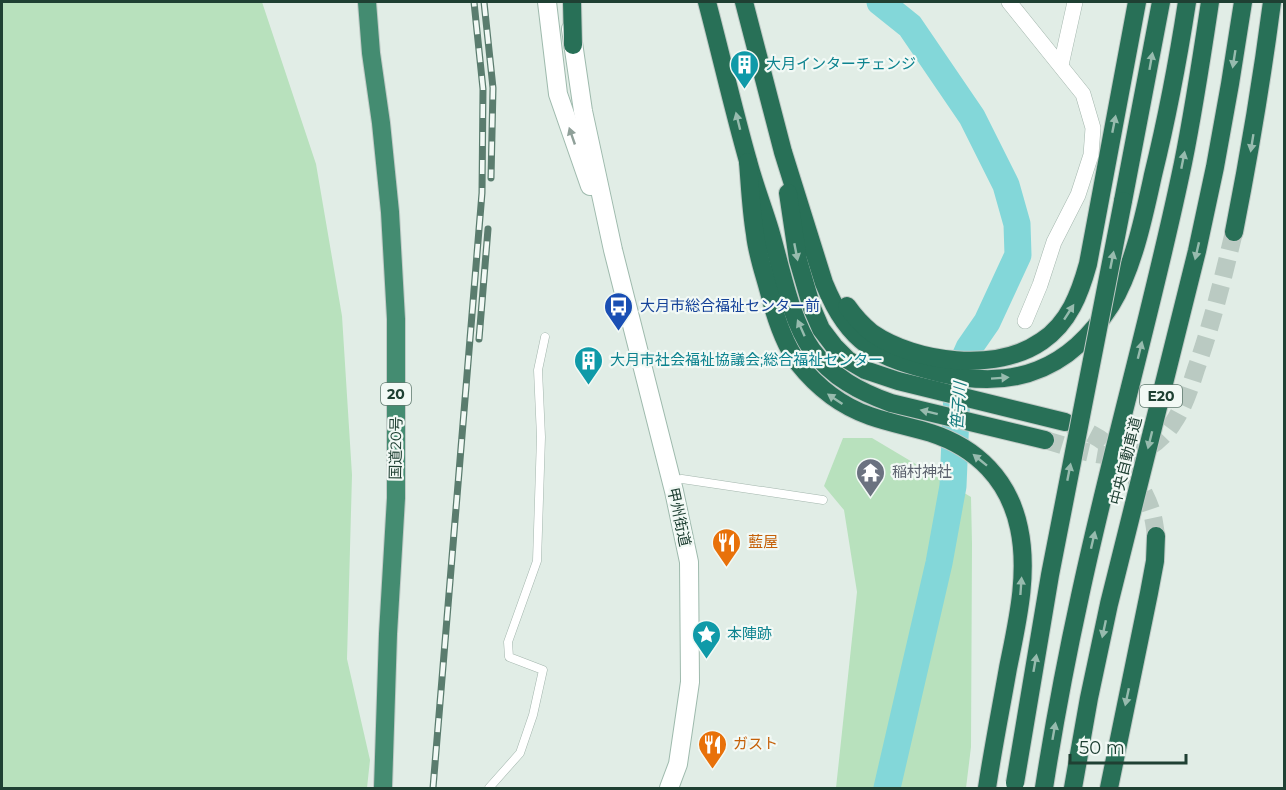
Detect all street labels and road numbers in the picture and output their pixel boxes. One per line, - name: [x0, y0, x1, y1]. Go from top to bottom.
- road number: 20: [381, 383, 411, 405]
- road number: E20: [1140, 385, 1182, 407]
- street label: 中央自動車道: [1105, 415, 1146, 507]
- street label: 国道20号: [385, 416, 406, 480]
- street label: 甲州街道: [664, 486, 695, 548]

